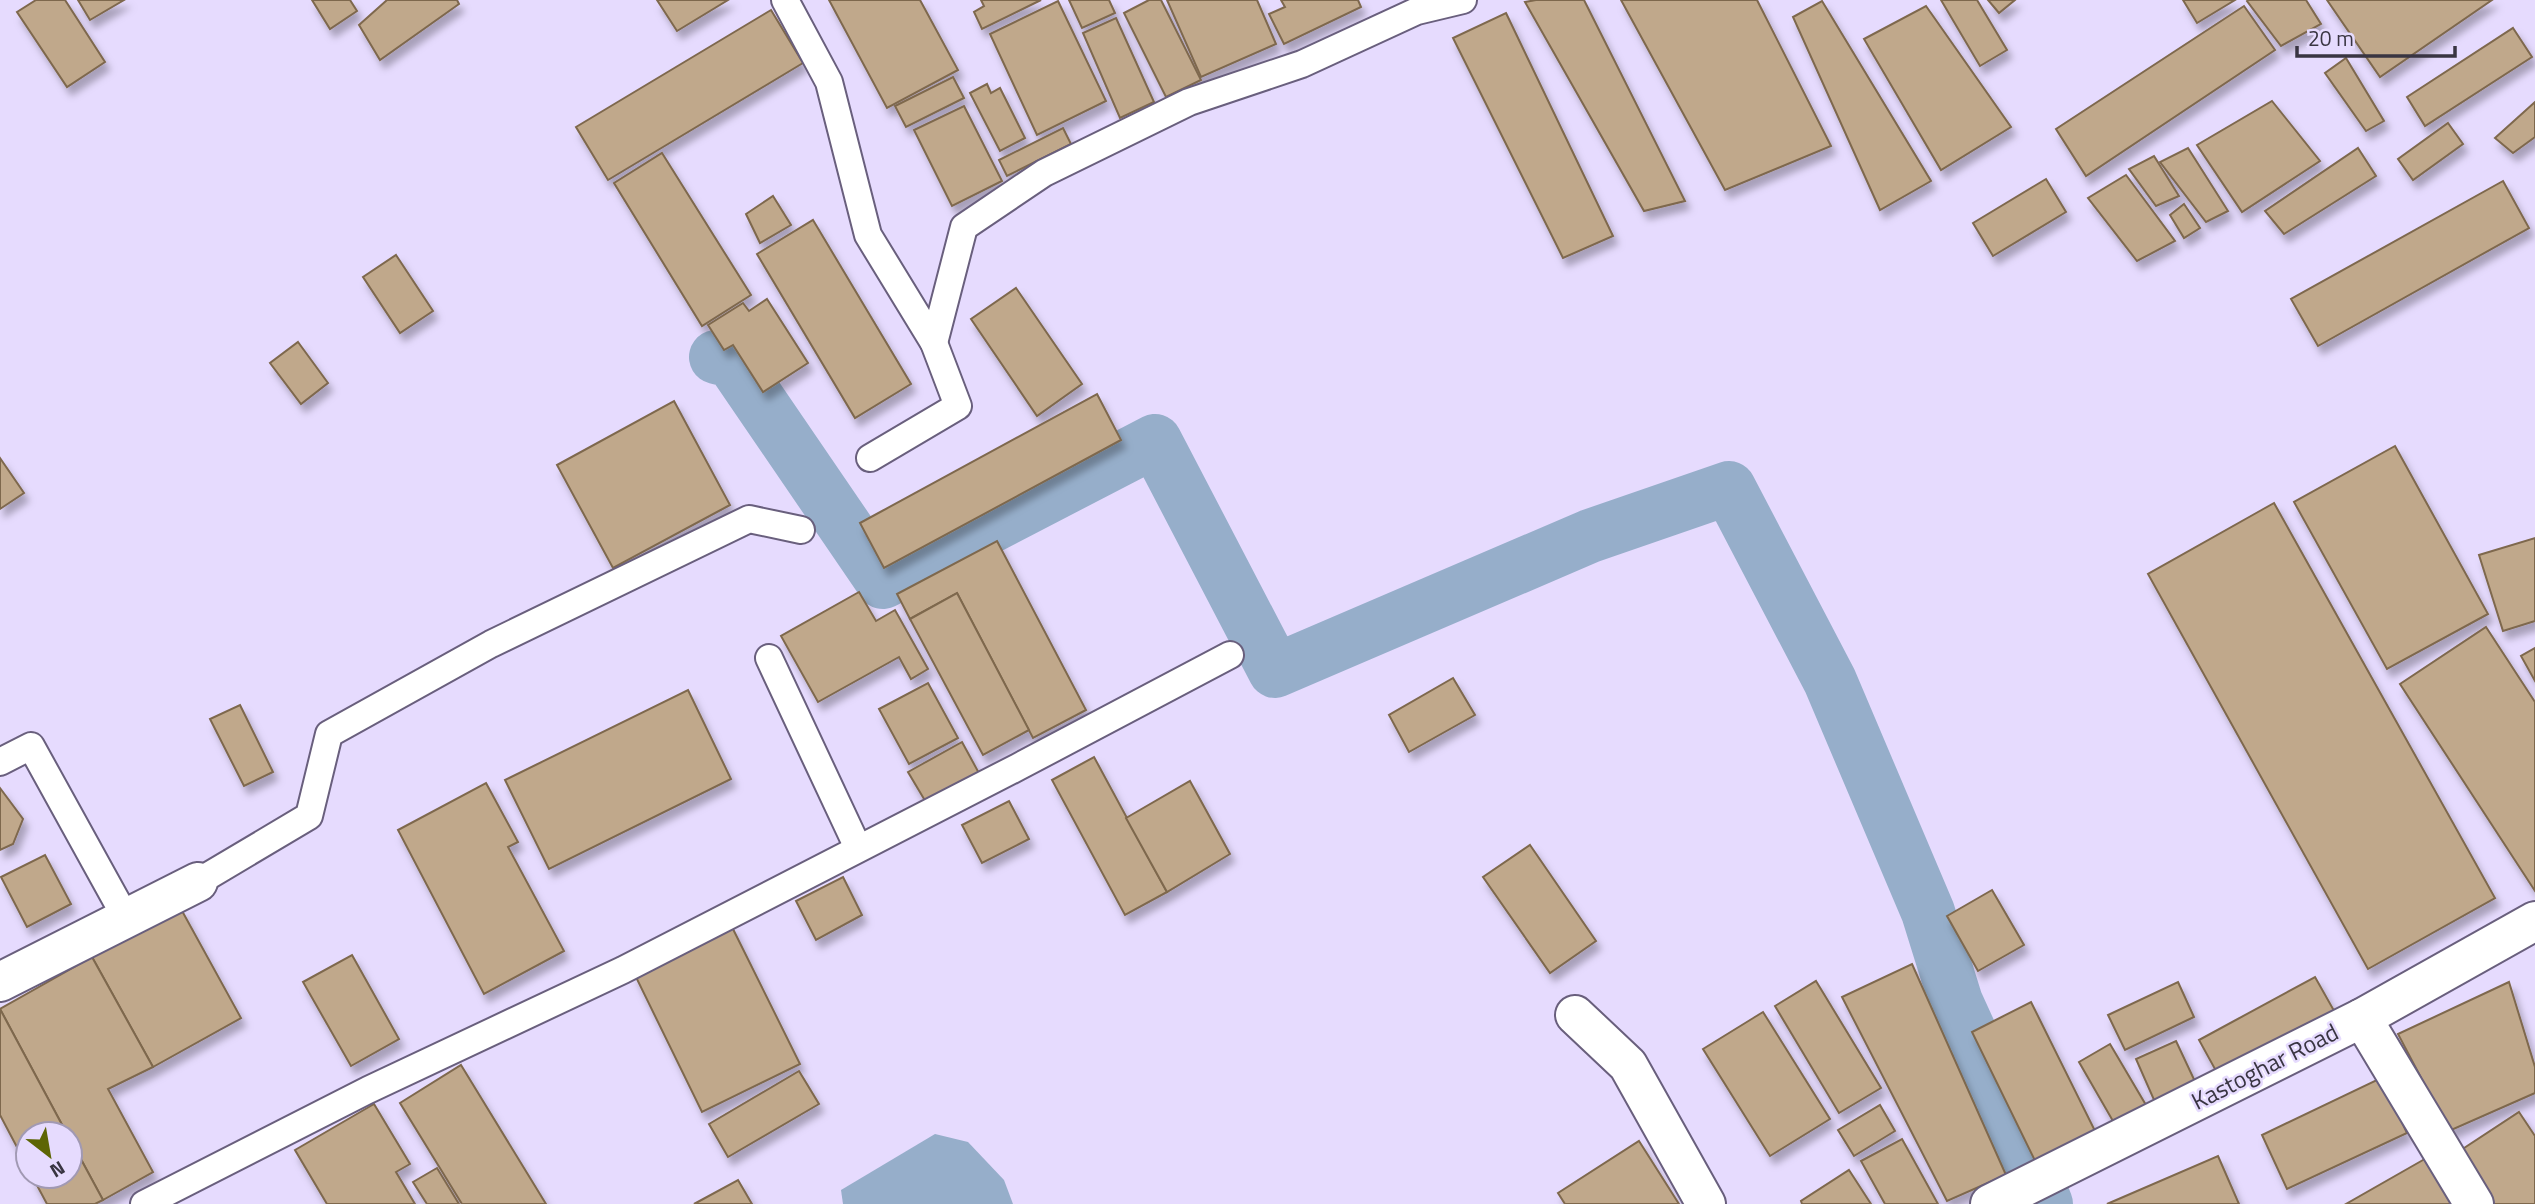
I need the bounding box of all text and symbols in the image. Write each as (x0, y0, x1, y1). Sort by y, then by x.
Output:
scale bar (2297, 14, 2454, 58)
text: 20 m (2308, 22, 2354, 54)
street label: Kastoghar Road (2185, 1014, 2344, 1119)
north arrow (14, 1120, 84, 1190)
text: N (45, 1154, 71, 1186)

